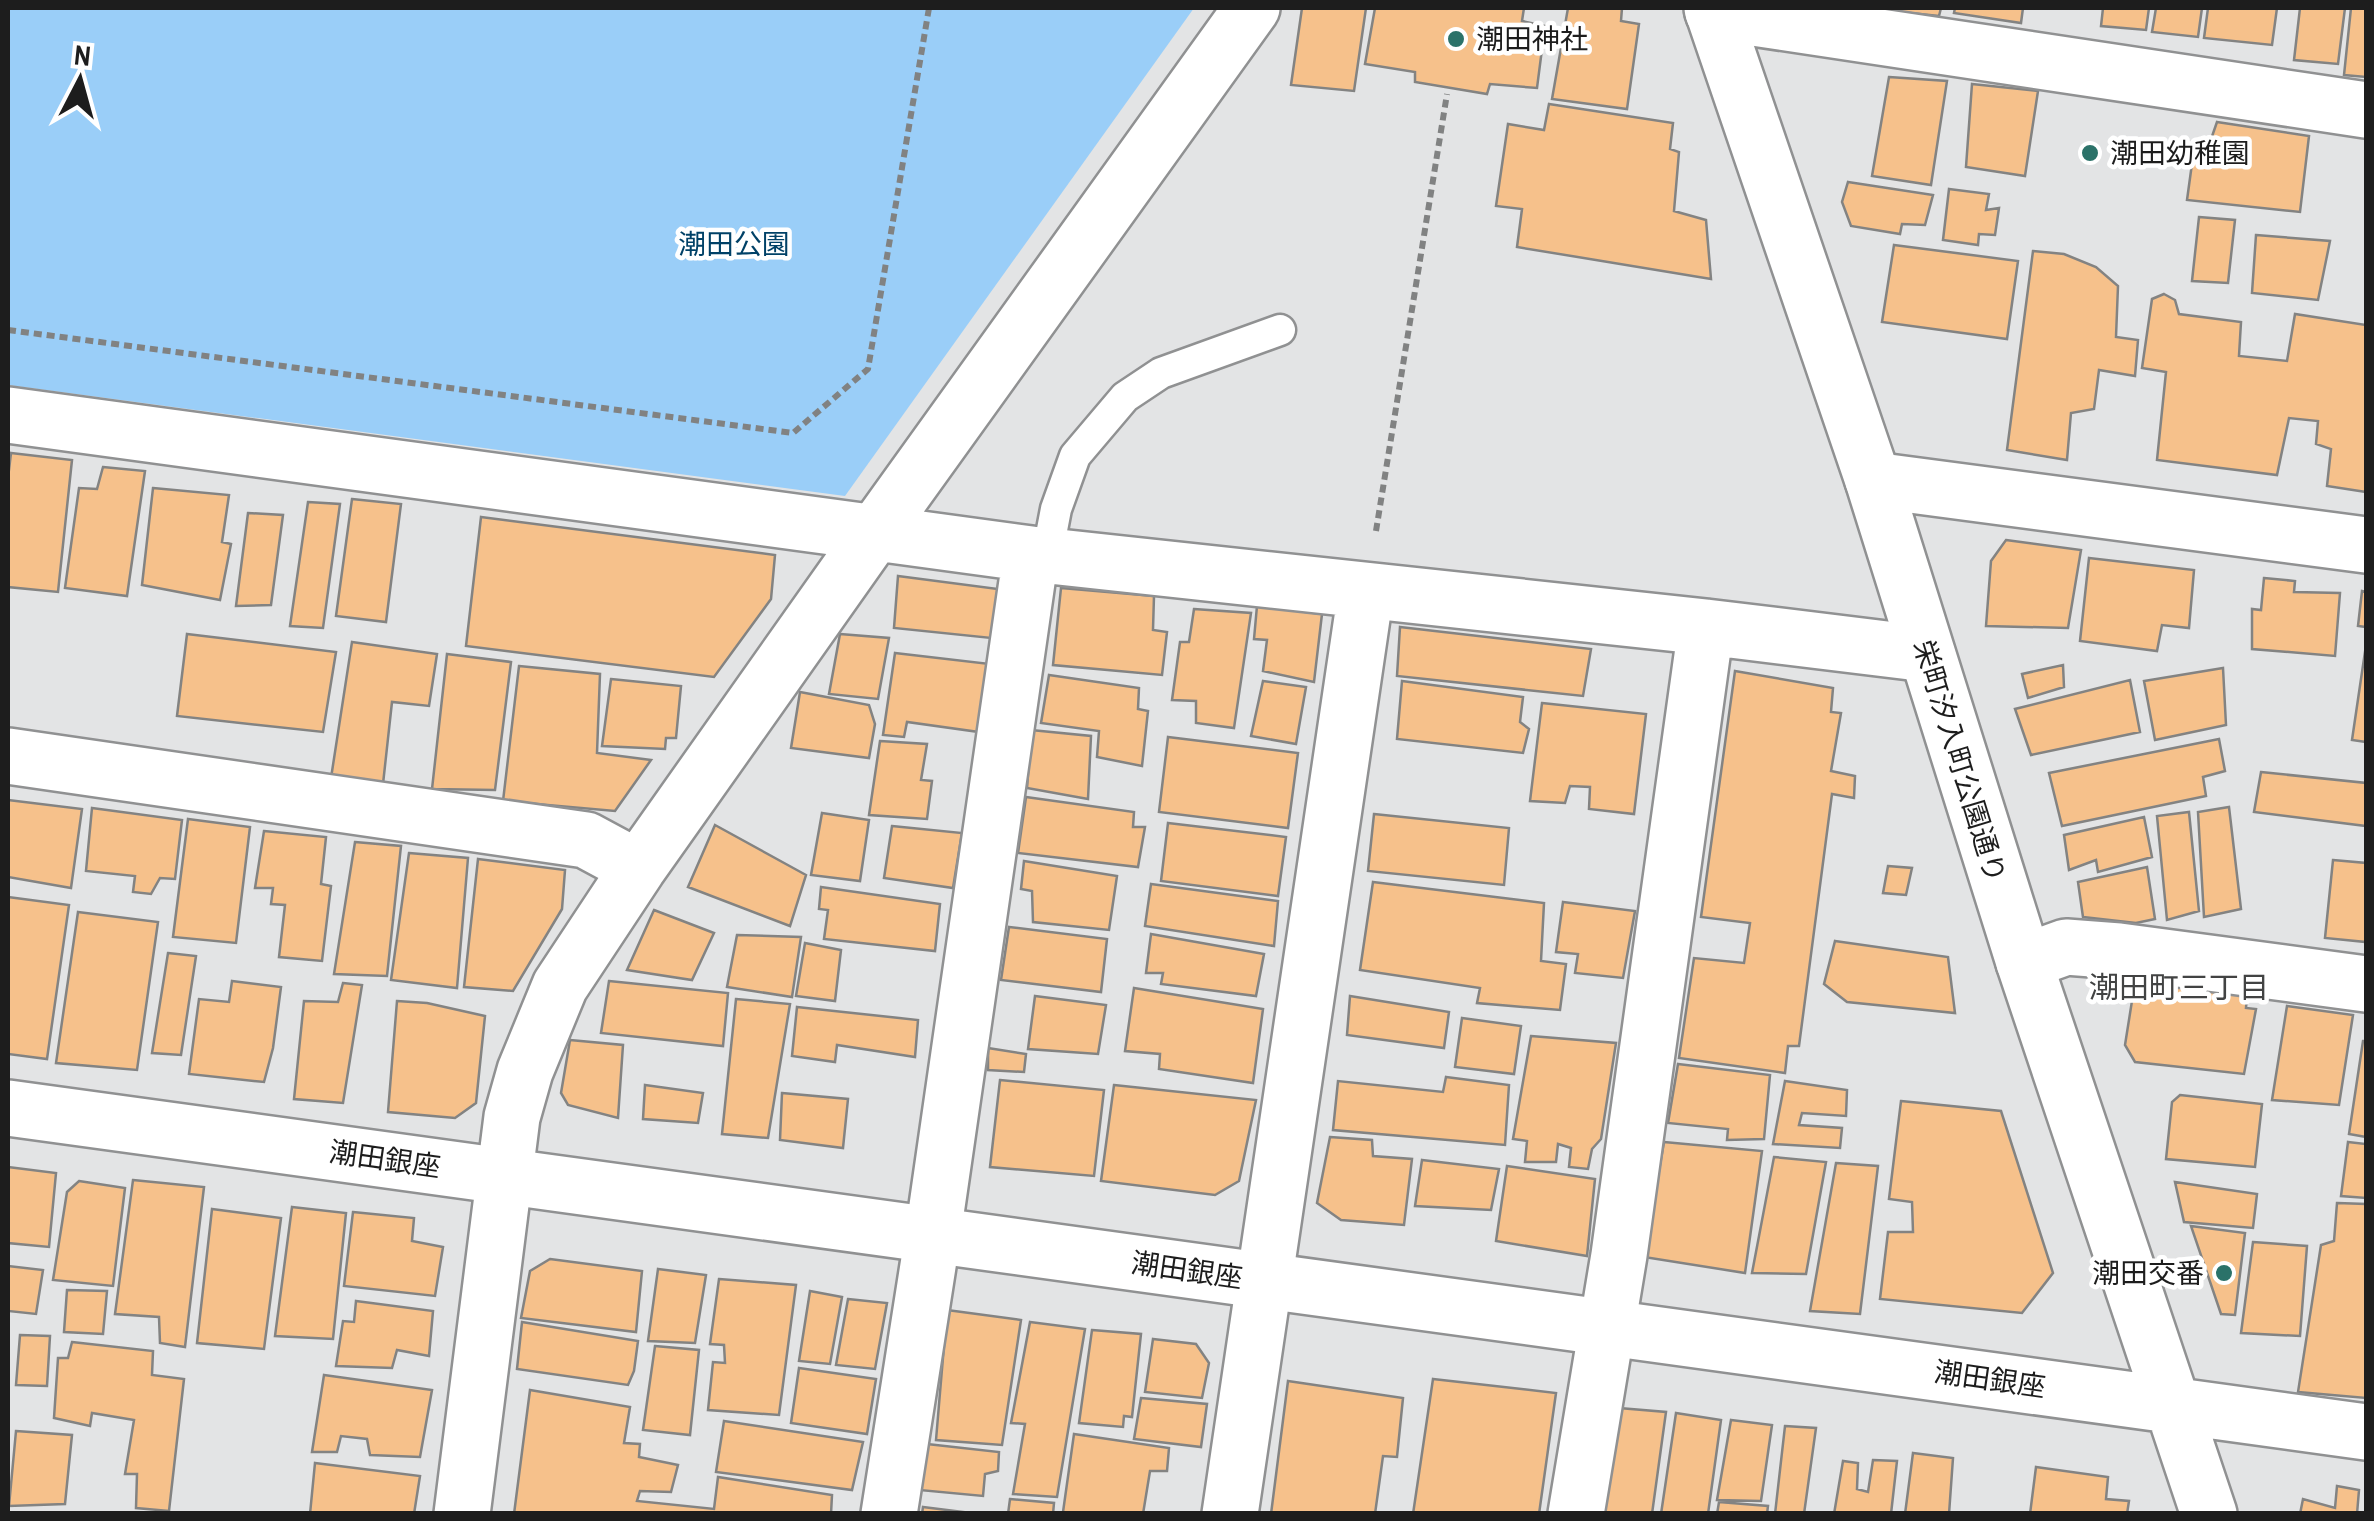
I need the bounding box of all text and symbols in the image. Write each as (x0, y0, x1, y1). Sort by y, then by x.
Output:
place label: 潮田神社 (1476, 20, 1588, 58)
marker: 潮田神社 (1445, 28, 1467, 50)
north arrow (30, 30, 130, 130)
text: N (72, 35, 93, 75)
place label: 潮田幼稚園 (2110, 134, 2250, 172)
marker: 潮田幼稚園 (2079, 142, 2101, 164)
park label: 潮田公園 (678, 225, 790, 263)
street label: 栄町汐入町公園通り (1905, 635, 2015, 887)
district label: 潮田町三丁目 (2089, 967, 2269, 1007)
street label: 潮田銀座 (327, 1132, 443, 1186)
street label: 潮田銀座 (1129, 1243, 1245, 1297)
place label: 潮田交番 (2092, 1254, 2204, 1292)
marker: 潮田交番 (2213, 1262, 2235, 1284)
street label: 潮田銀座 (1932, 1352, 2048, 1406)

